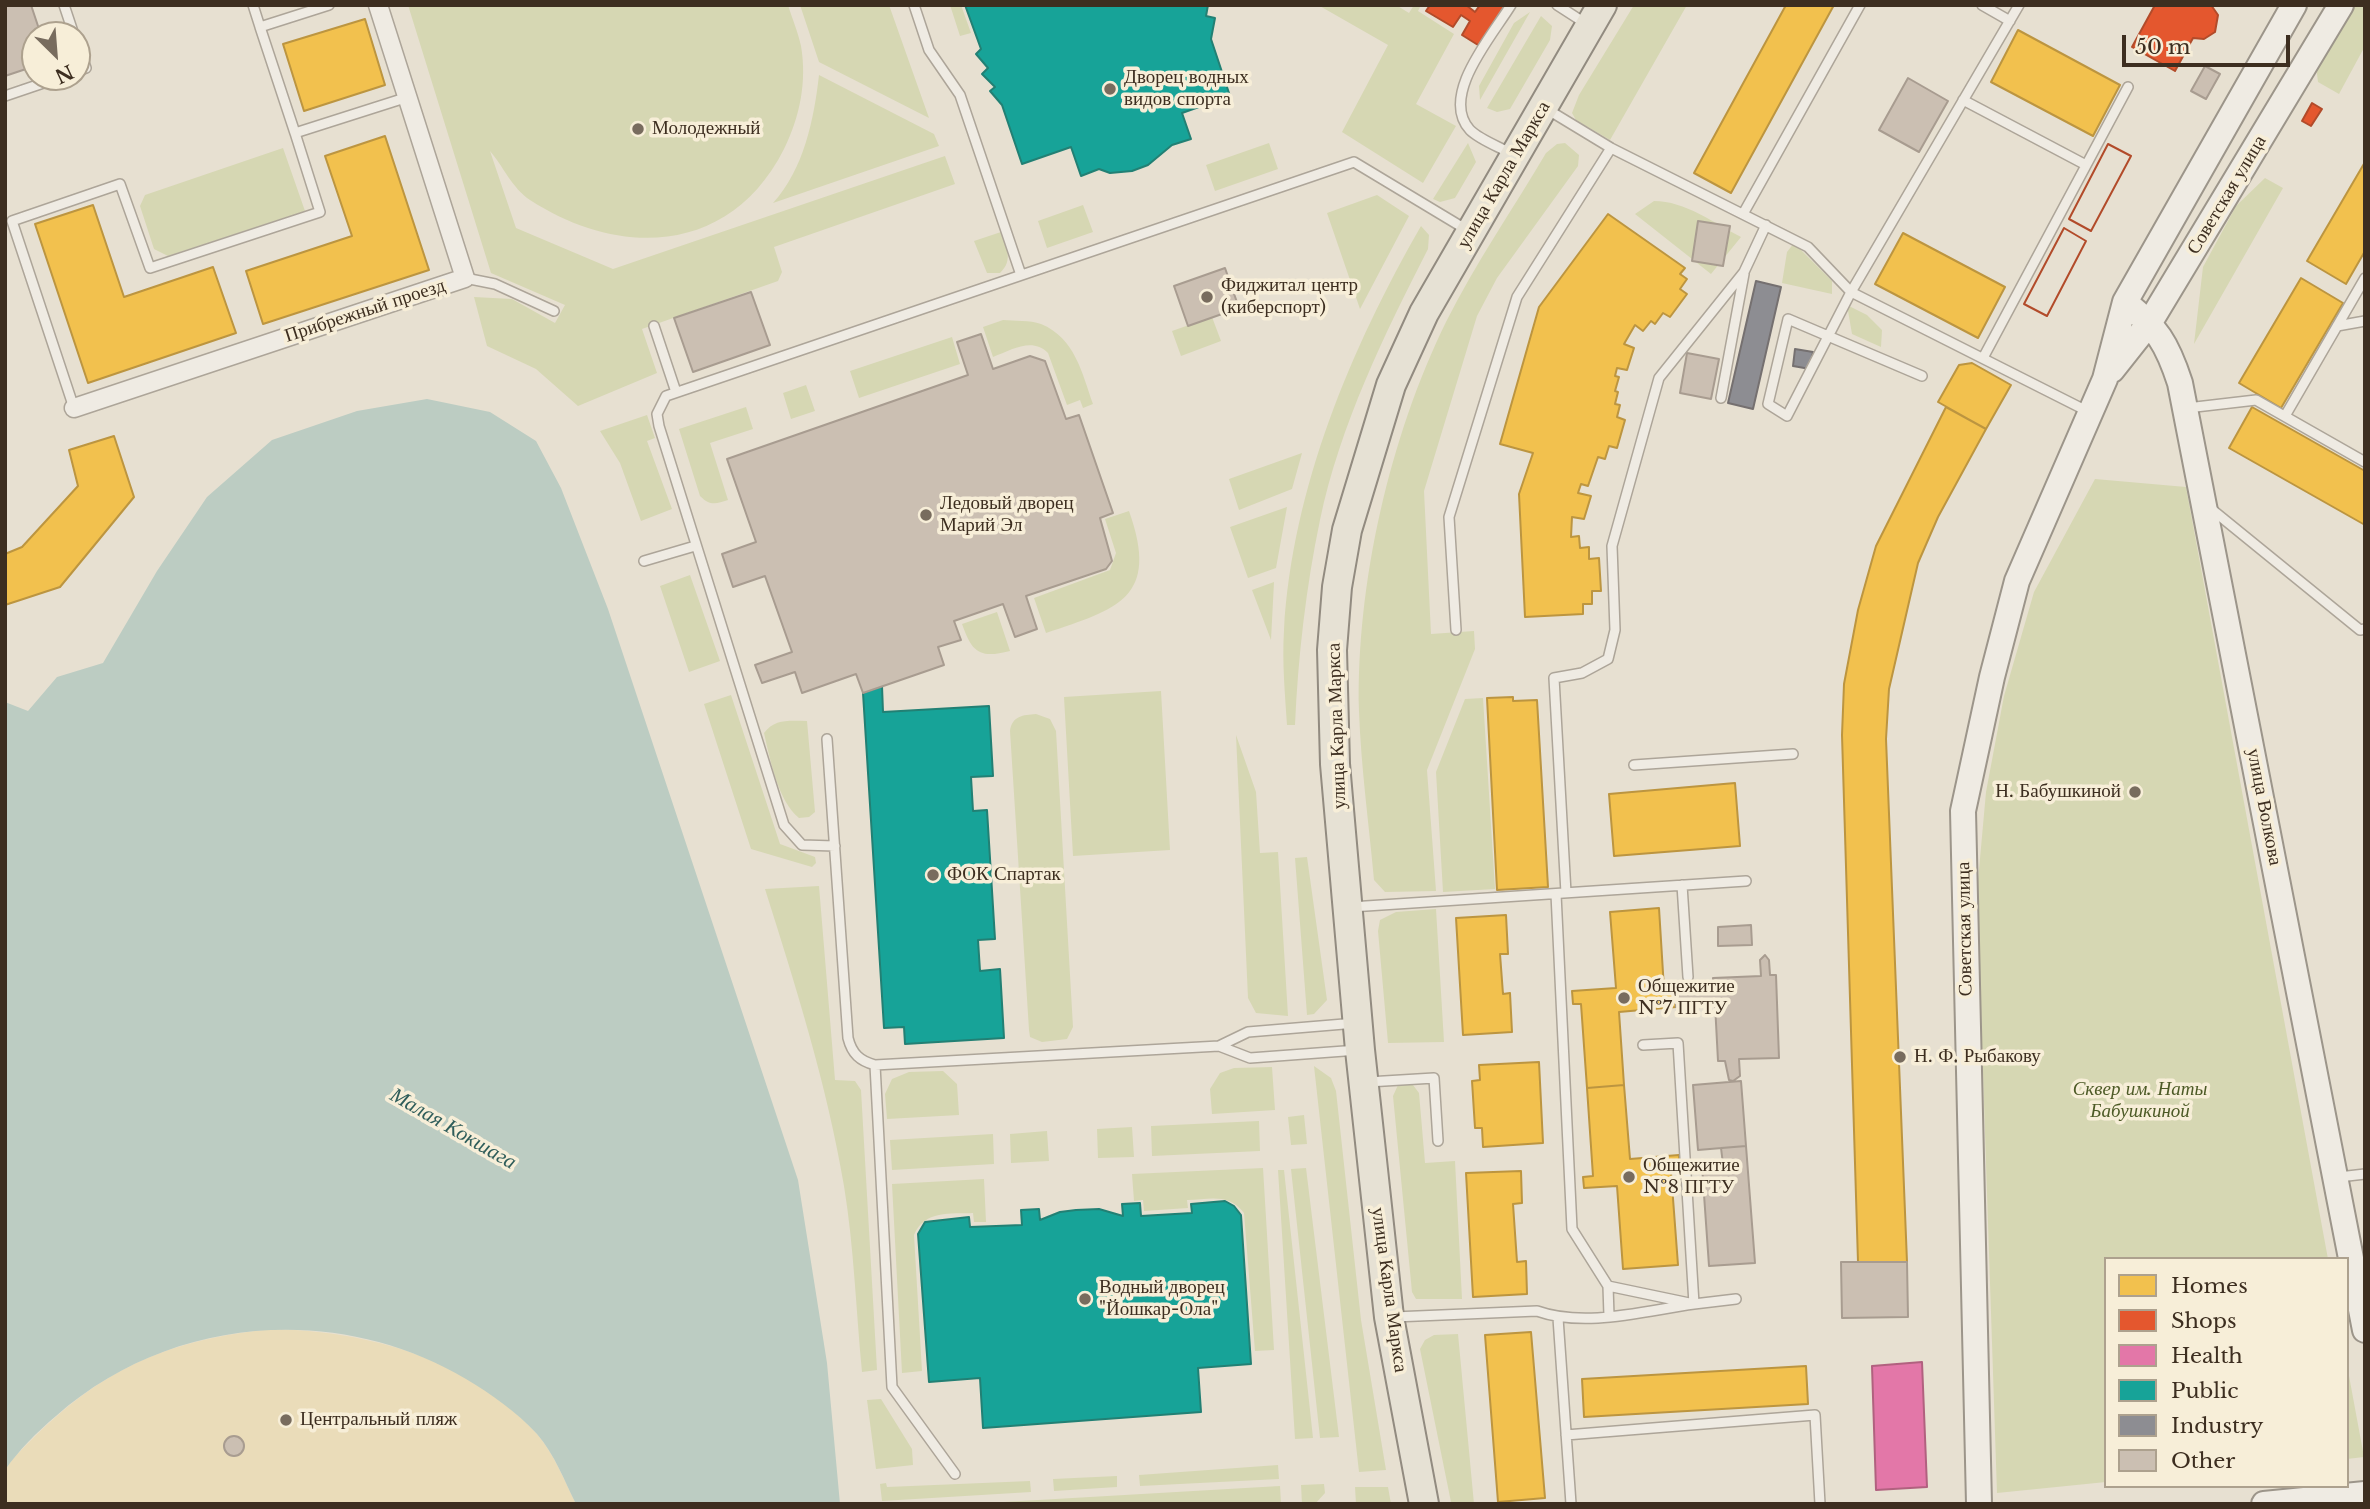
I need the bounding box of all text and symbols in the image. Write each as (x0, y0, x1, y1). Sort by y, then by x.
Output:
north arrow (21, 21, 91, 91)
scale bar (2125, 21, 2293, 65)
text: 50 m (2135, 34, 2190, 60)
text: N (51, 59, 77, 88)
place label: Дворец водных видов спорта (1124, 67, 1249, 111)
marker: Дворец водных видов спорта (1102, 81, 1118, 97)
street label: улица Карла Маркса (1452, 97, 1556, 253)
place label: Молодежный (652, 118, 760, 140)
marker: Молодежный (630, 121, 646, 137)
street label: Советская улица (2182, 131, 2272, 259)
street label: Прибрежный проезд (282, 274, 448, 348)
place label: Фиджитал центр (киберспорт) (1221, 275, 1358, 319)
marker: Фиджитал центр (киберспорт) (1199, 289, 1215, 305)
place label: Ледовый дворец Марий Эл (940, 493, 1074, 537)
marker: Ледовый дворец Марий Эл (918, 507, 934, 523)
street label: улица Карла Маркса (1323, 642, 1351, 810)
street label: улица Волкова (2241, 747, 2287, 867)
place label: Н. Бабушкиной (1995, 781, 2121, 803)
marker: Н. Бабушкиной (2127, 784, 2143, 800)
street label: Советская улица (1952, 861, 1978, 997)
place label: ФОК Спартак (947, 864, 1061, 886)
marker: ФОК Спартак (925, 867, 941, 883)
place label: Общежитие №7 ПГТУ (1638, 976, 1735, 1020)
marker: Общежитие №7 ПГТУ (1616, 990, 1632, 1006)
place label: Н. Ф. Рыбакову (1914, 1046, 2041, 1068)
marker: Н. Ф. Рыбакову (1892, 1049, 1908, 1065)
park label: Сквер им. Наты Бабушкиной (2073, 1079, 2207, 1123)
water label: Малая Кокшага (385, 1083, 521, 1175)
place label: Общежитие №8 ПГТУ (1643, 1155, 1740, 1199)
marker: Общежитие №8 ПГТУ (1621, 1169, 1637, 1185)
street label: улица Карла Маркса (1366, 1206, 1412, 1374)
legend (2104, 1257, 2349, 1488)
text: Homes (2171, 1273, 2248, 1299)
place label: Водный дворец "Йошкар-Ола" (1099, 1277, 1225, 1321)
marker: Водный дворец "Йошкар-Ола" (1077, 1291, 1093, 1307)
text: Shops (2171, 1308, 2237, 1334)
text: Health (2171, 1343, 2243, 1369)
text: Public (2171, 1378, 2238, 1404)
place label: Центральный пляж (300, 1409, 457, 1431)
marker: Центральный пляж (278, 1412, 294, 1428)
text: Industry (2171, 1413, 2263, 1439)
text: Other (2171, 1448, 2235, 1474)

